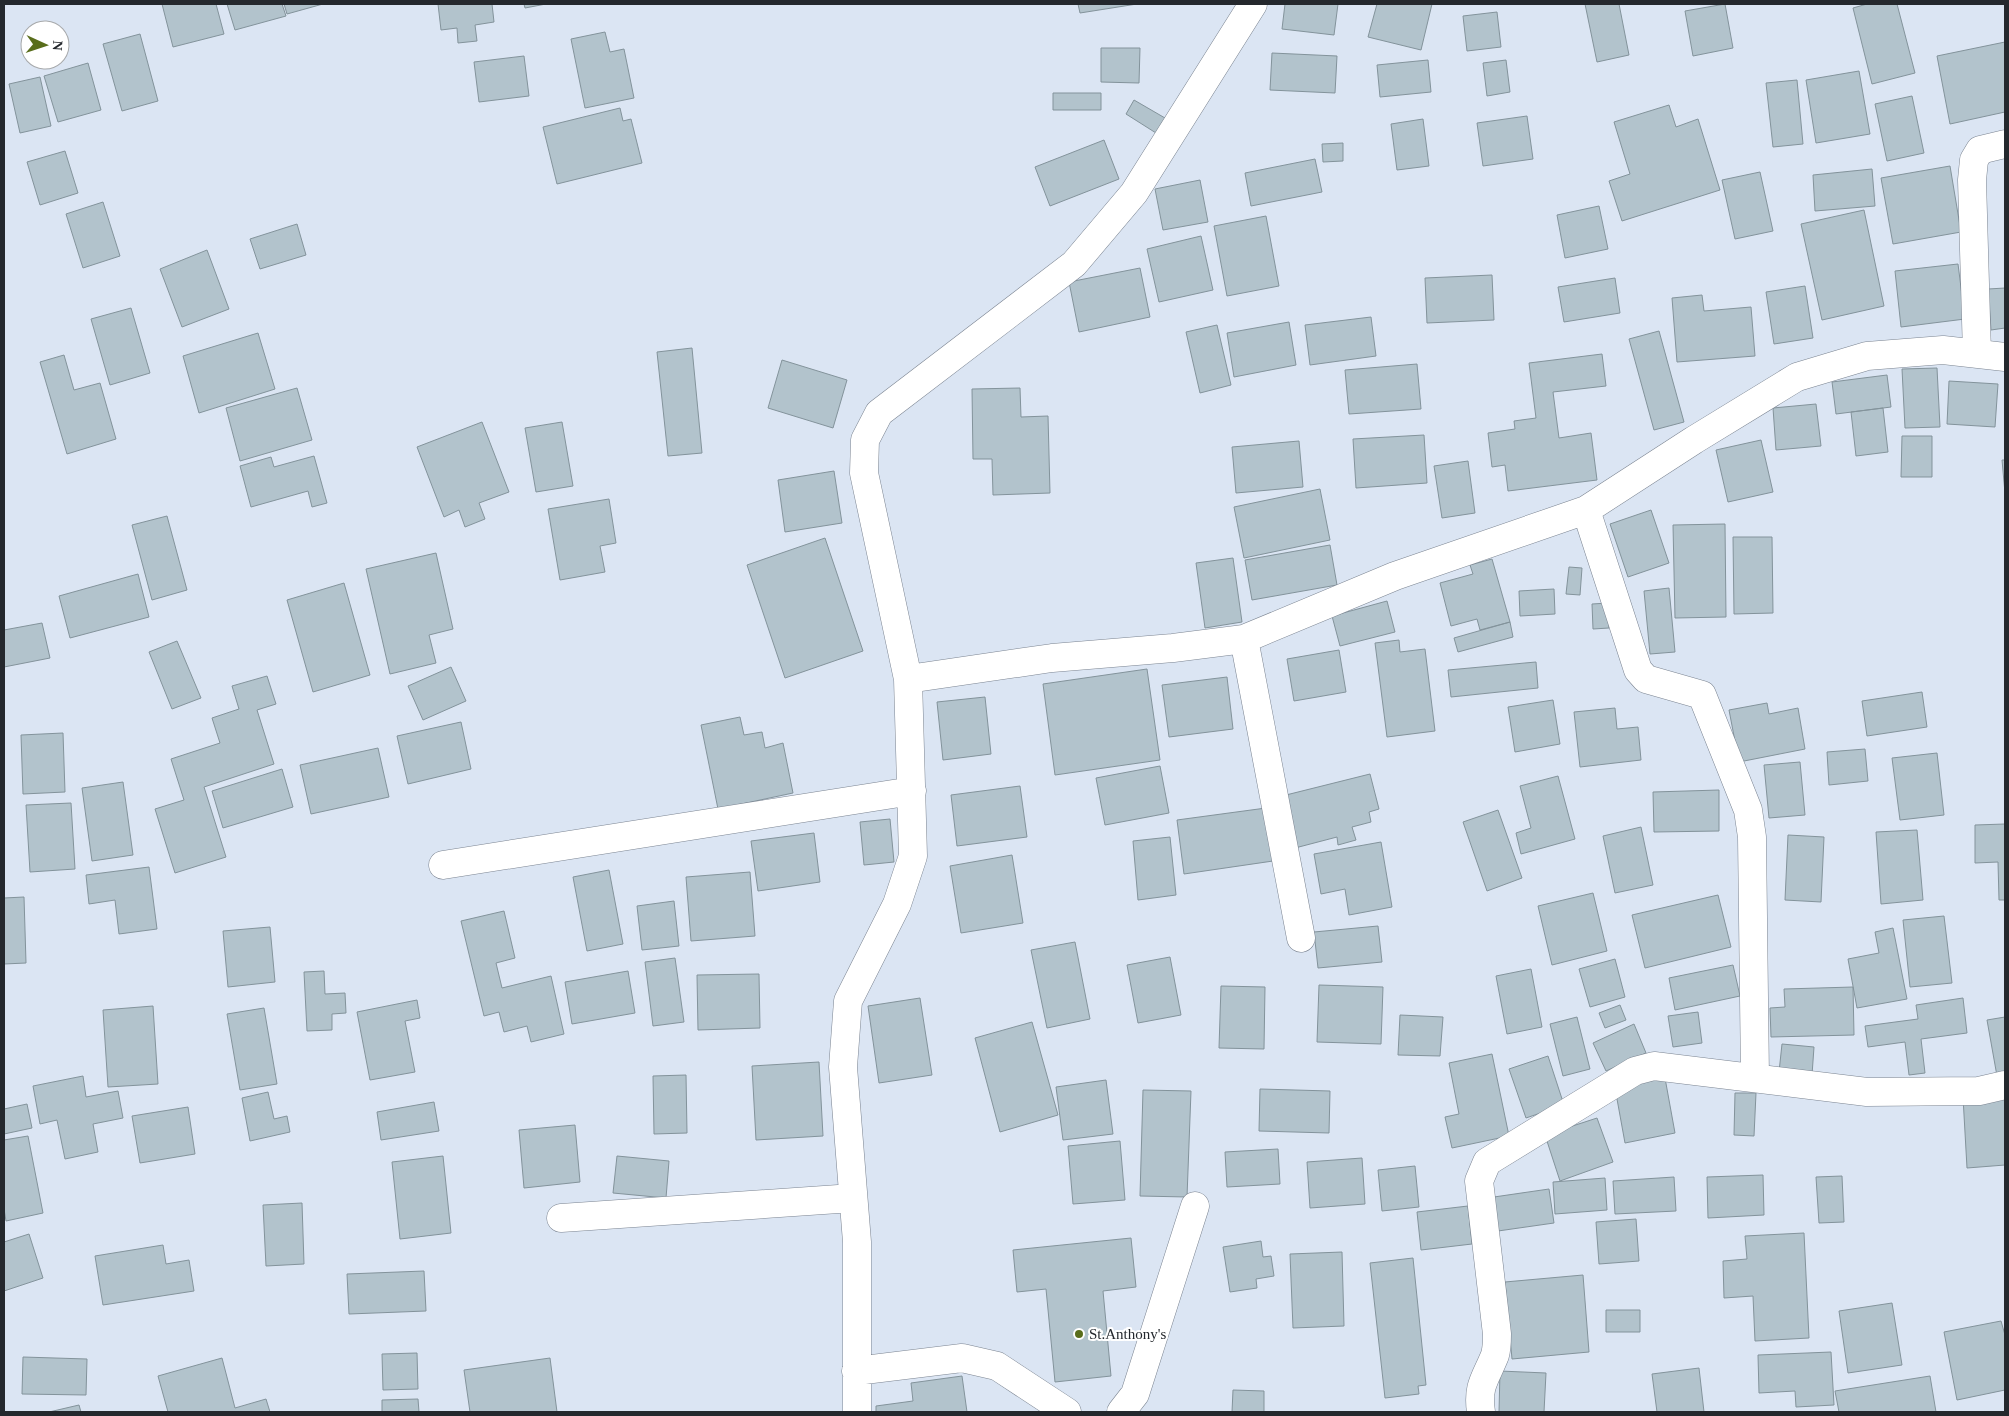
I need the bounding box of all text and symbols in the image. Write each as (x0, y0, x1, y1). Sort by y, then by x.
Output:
north arrow (20, 20, 70, 70)
text: N (50, 40, 65, 51)
place label: St.Anthony's (1089, 1326, 1166, 1342)
marker: St.Anthony's (1073, 1328, 1085, 1340)

